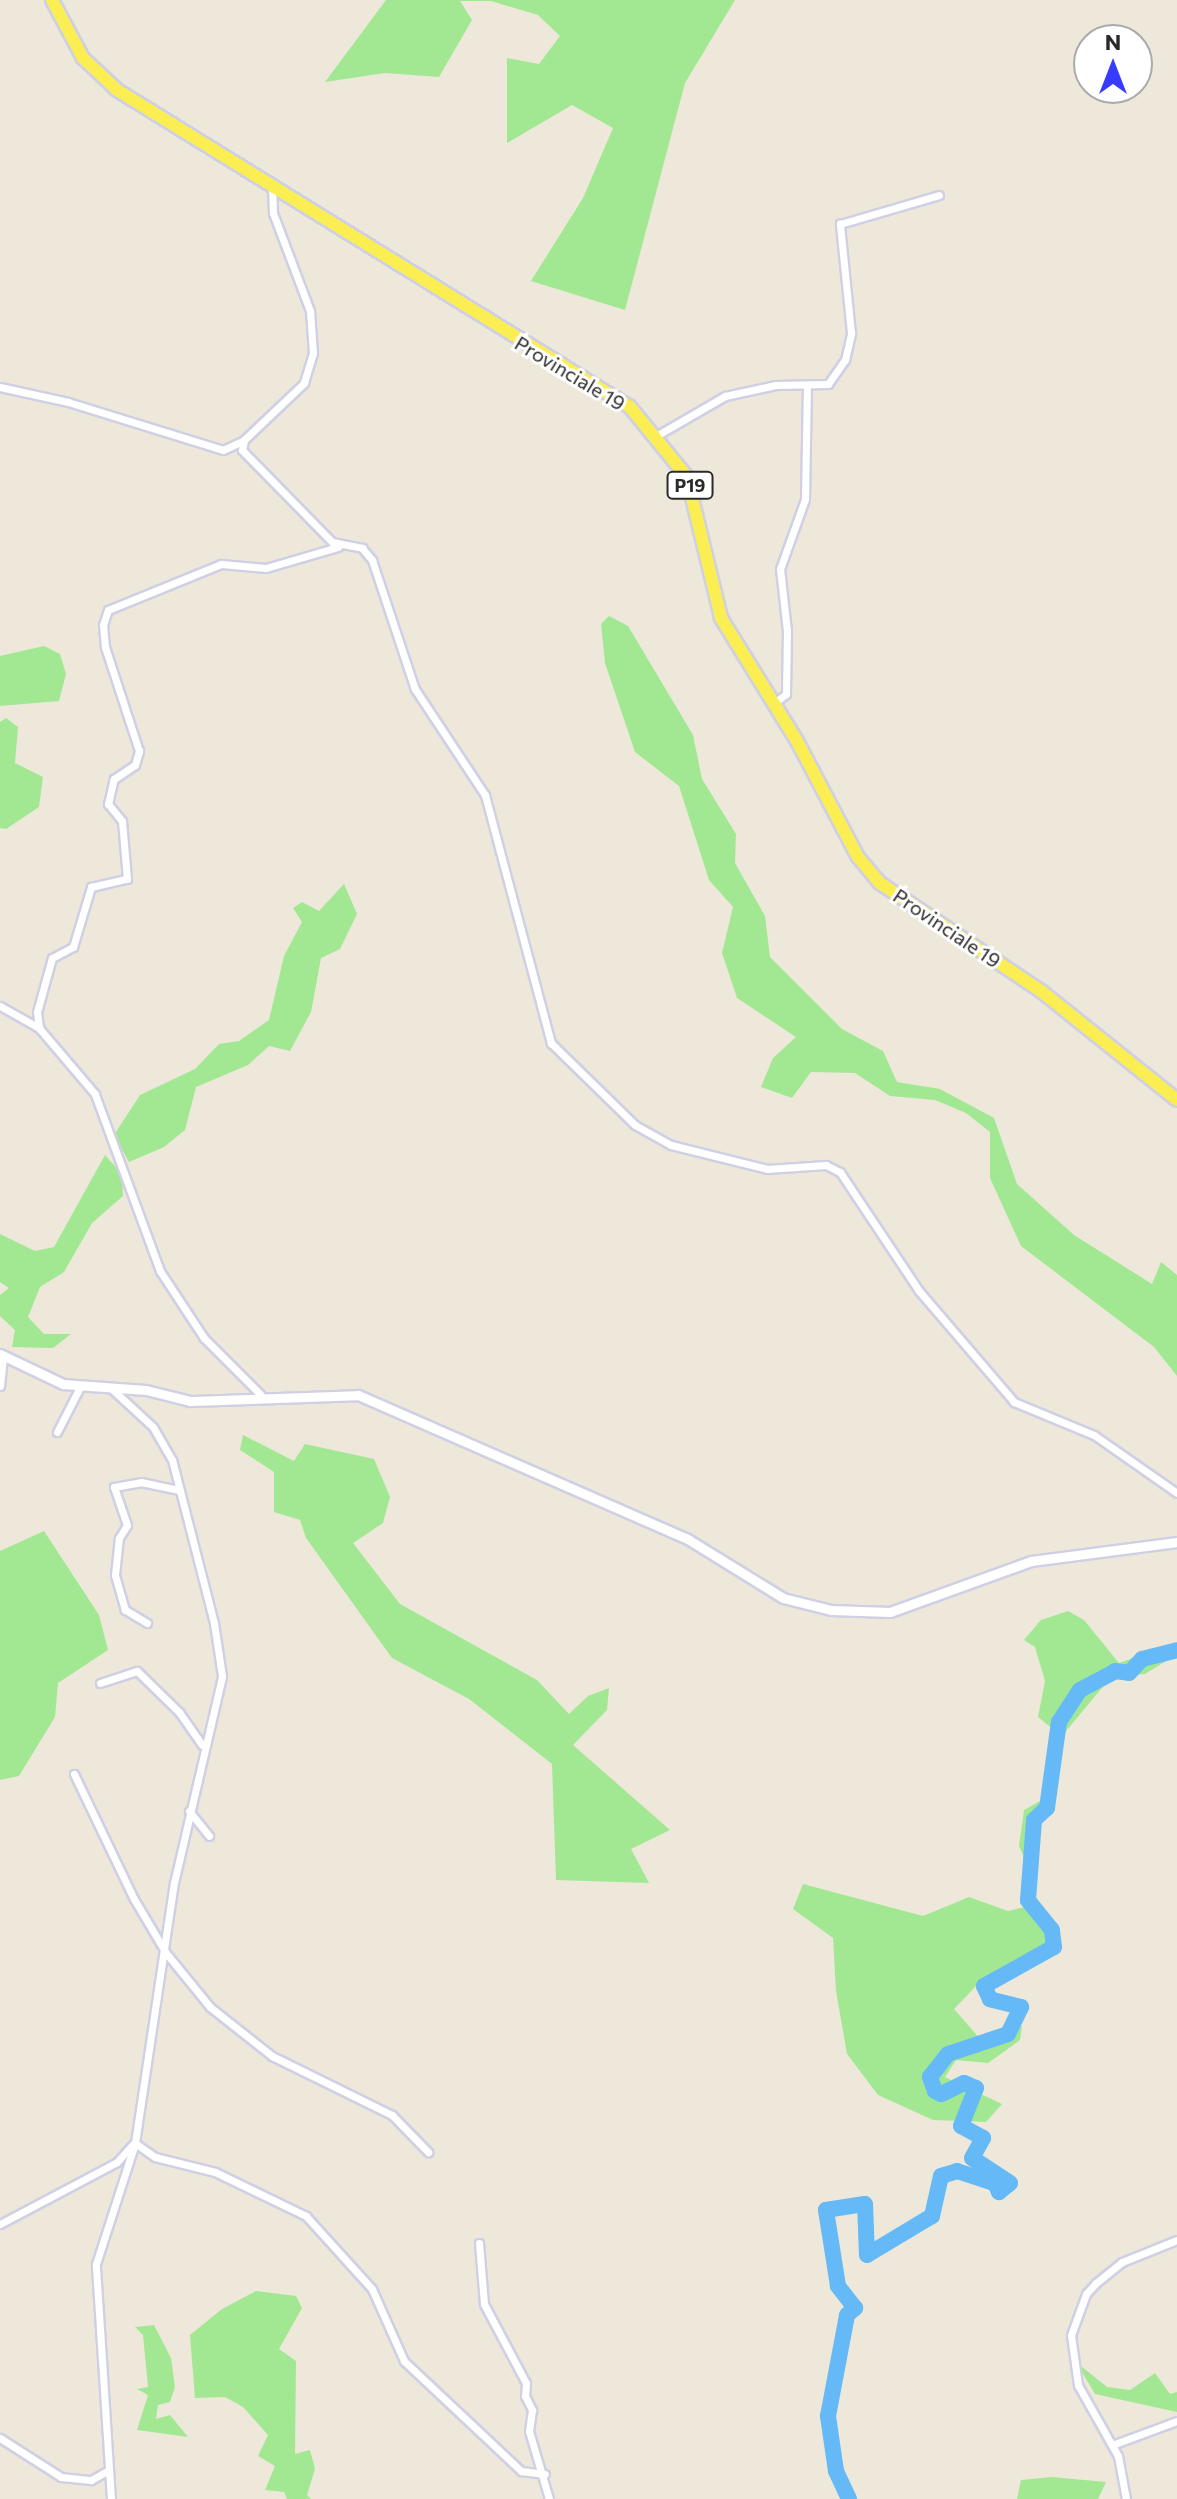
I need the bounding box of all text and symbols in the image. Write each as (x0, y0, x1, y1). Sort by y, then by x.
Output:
north arrow (1073, 24, 1153, 104)
text: N (1105, 28, 1121, 55)
street label: Provinciale 19 (511, 331, 629, 415)
road number: P19 (666, 471, 714, 499)
street label: Provinciale 19 (889, 883, 1005, 973)

